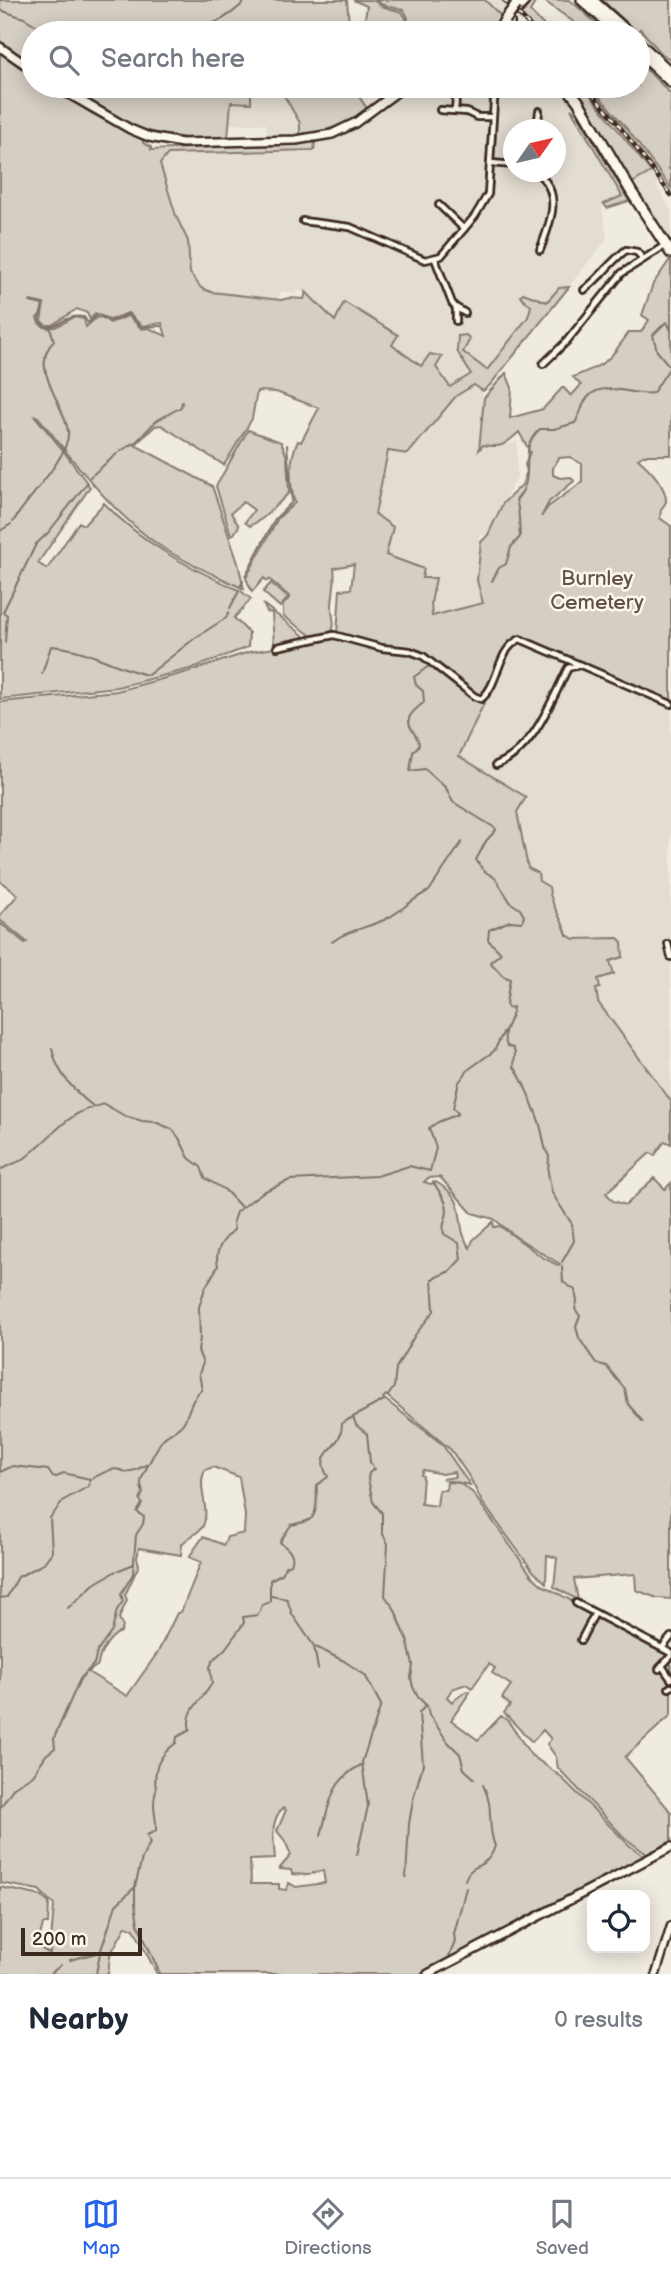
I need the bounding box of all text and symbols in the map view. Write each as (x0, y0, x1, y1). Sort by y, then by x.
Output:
search box (21, 21, 650, 98)
icon: search (45, 41, 83, 79)
text: Search here (101, 44, 245, 75)
north arrow (503, 119, 566, 182)
park label: Burnley Cemetery (550, 566, 644, 615)
map controls (587, 1890, 650, 1953)
button: locate (587, 1890, 650, 1953)
scale bar (21, 1925, 142, 1957)
text: 200 m (32, 1928, 86, 1951)
text: Nearby (28, 2002, 128, 2038)
text: 0 results (554, 2006, 643, 2034)
tab: Map (82, 2195, 120, 2260)
tab: Directions (284, 2195, 372, 2260)
tab: Saved (536, 2195, 589, 2260)

